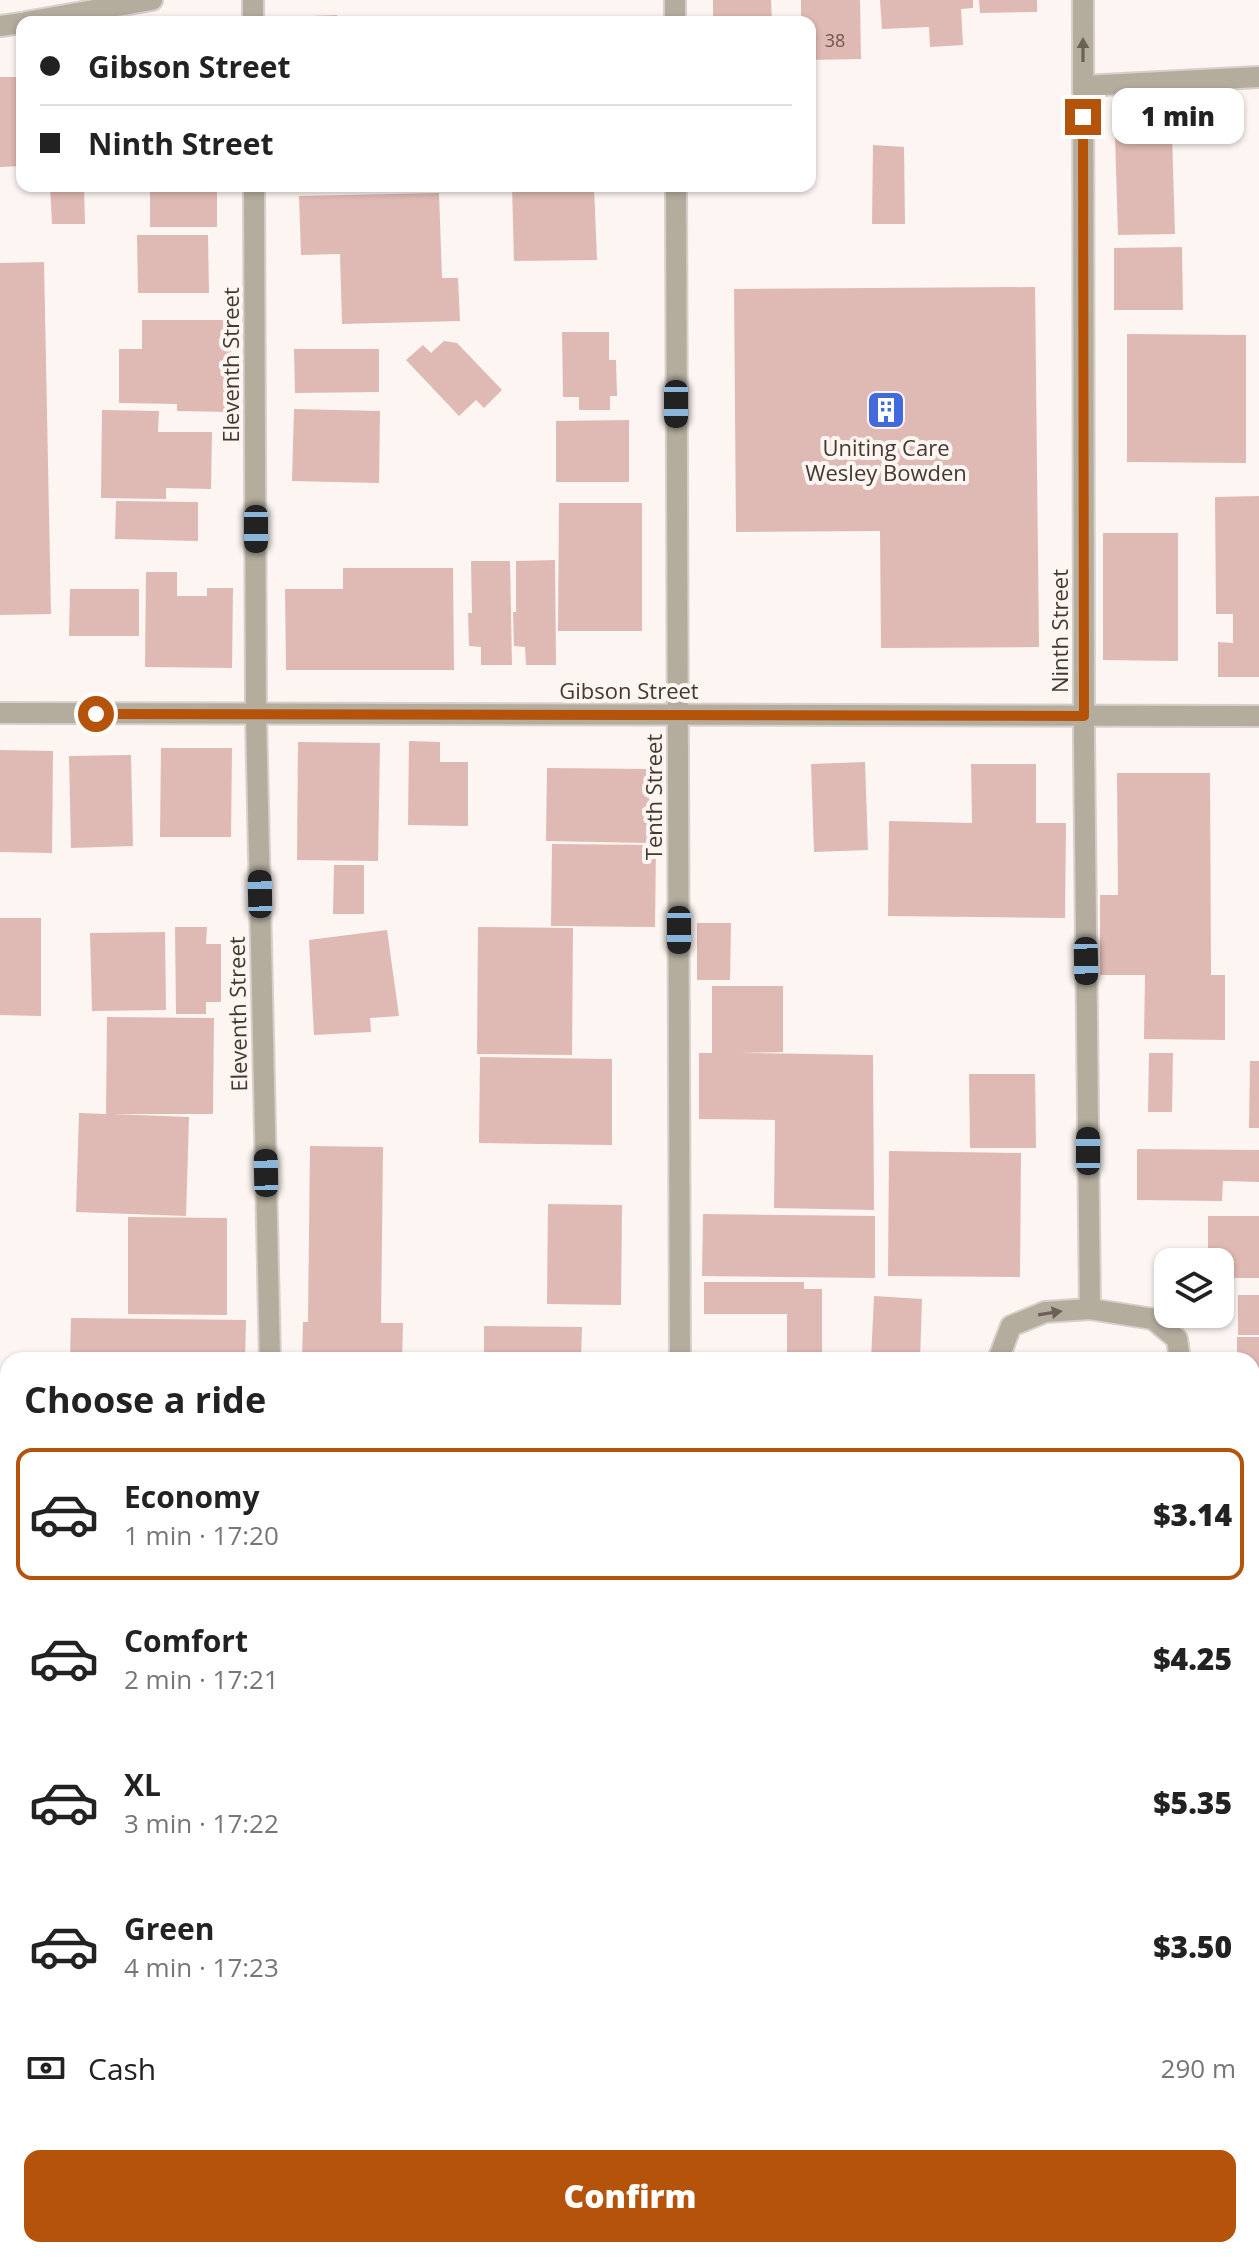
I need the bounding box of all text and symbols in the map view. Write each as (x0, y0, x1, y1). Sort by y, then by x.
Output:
house number: 38 (825, 28, 845, 52)
one-way arrow (1077, 37, 1089, 62)
text: Gibson Street (88, 46, 291, 87)
callout: 1 min (1111, 89, 1243, 145)
text: 1 min (1141, 98, 1215, 134)
route end (1065, 99, 1101, 135)
text: Ninth Street (88, 123, 273, 164)
street label: Eleventh Street (215, 287, 245, 443)
car (664, 380, 688, 428)
building icon: Uniting Care Wesley Bowden (865, 389, 907, 431)
place label: Uniting Care Wesley Bowden (805, 432, 967, 487)
car (244, 505, 268, 553)
street label: Ninth Street (1044, 569, 1074, 693)
street label: Gibson Street (559, 675, 699, 705)
route start (78, 696, 114, 732)
street label: Tenth Street (638, 734, 668, 860)
car (248, 870, 272, 918)
car (667, 906, 691, 954)
street label: Eleventh Street (221, 936, 253, 1092)
car (1074, 937, 1098, 985)
car (1076, 1127, 1100, 1175)
car (254, 1149, 278, 1197)
map controls (1154, 1248, 1234, 1328)
button: layers (1154, 1248, 1234, 1328)
one-way arrow (1038, 1306, 1063, 1319)
text: Choose a ride (24, 1375, 266, 1424)
text: Economy (124, 1476, 260, 1517)
icon: car (28, 1478, 100, 1550)
text: $3.14 (1153, 1494, 1232, 1535)
text: 1 min · 17:20 (124, 1517, 279, 1553)
text: Comfort (124, 1620, 248, 1661)
icon: car (28, 1622, 100, 1694)
text: $4.25 (1153, 1638, 1232, 1679)
text: 2 min · 17:21 (124, 1661, 279, 1697)
text: XL (124, 1764, 161, 1805)
icon: car (28, 1766, 100, 1838)
text: $5.35 (1153, 1782, 1232, 1823)
text: 3 min · 17:22 (124, 1805, 279, 1841)
text: Green (124, 1908, 215, 1949)
icon: car (28, 1910, 100, 1982)
text: $3.50 (1153, 1926, 1232, 1967)
text: 4 min · 17:23 (124, 1949, 279, 1985)
icon: cash (24, 2046, 68, 2090)
text: Cash (88, 2048, 156, 2089)
text: 290 m (1161, 2050, 1236, 2086)
button: Confirm (24, 2150, 1236, 2242)

